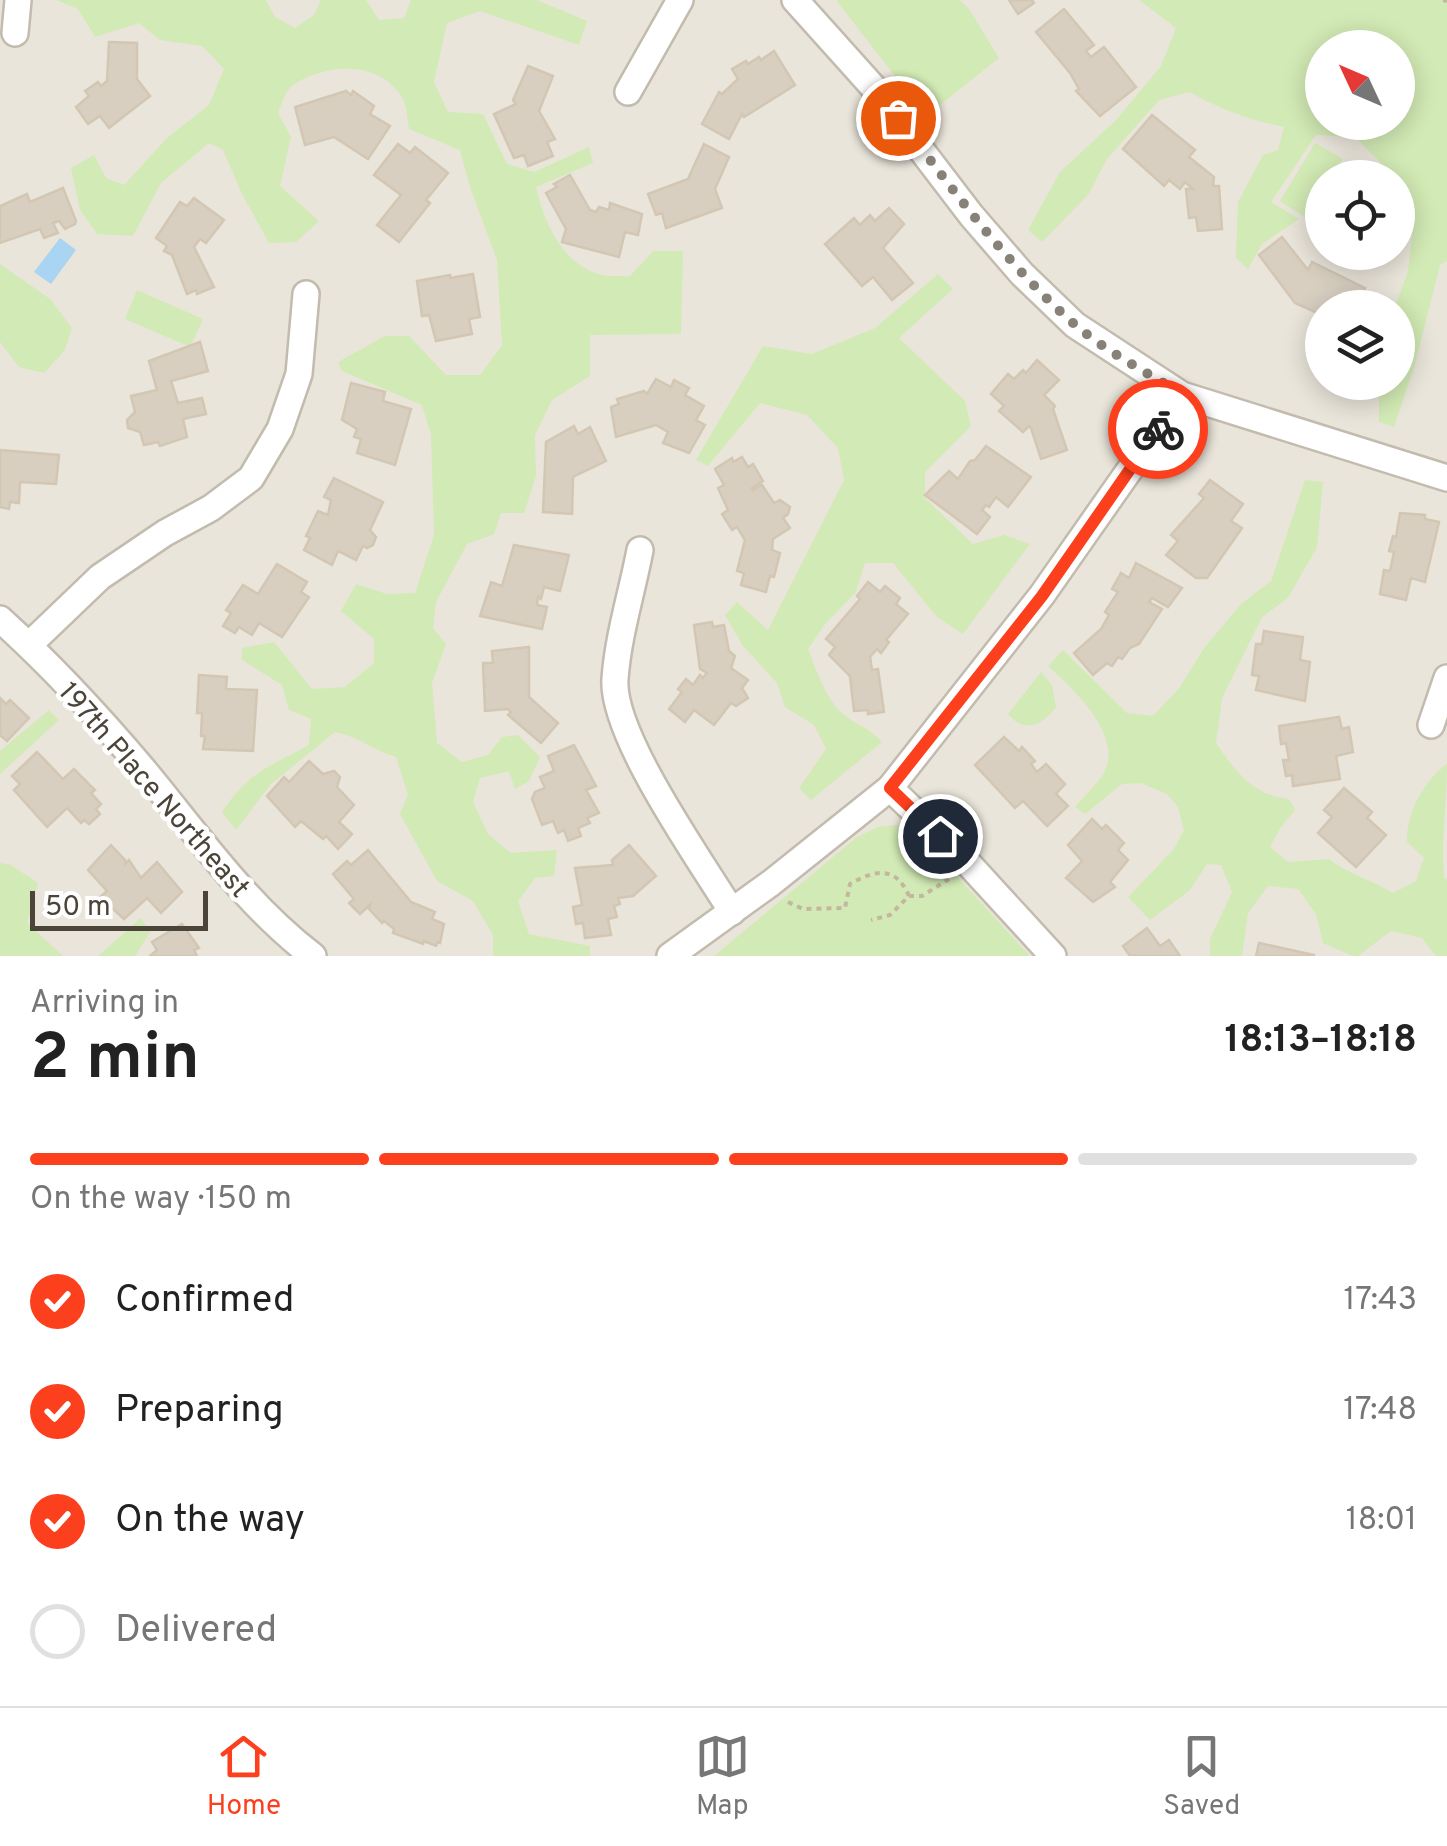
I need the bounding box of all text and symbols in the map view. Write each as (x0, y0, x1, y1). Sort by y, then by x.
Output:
north arrow (1305, 30, 1415, 140)
map controls (1305, 30, 1415, 400)
pin (856, 76, 941, 161)
icon: bag (871, 91, 926, 146)
button: locate (1305, 160, 1415, 270)
button: layers (1305, 290, 1415, 400)
courier (1108, 379, 1208, 479)
icon: bike (1131, 402, 1186, 457)
street label: 197th Place Northeast (49, 676, 256, 906)
pin (898, 794, 983, 879)
icon: home (913, 809, 968, 864)
scale bar (30, 886, 208, 930)
text: 50 m (45, 890, 111, 926)
text: Arriving in (30, 984, 179, 1024)
text: 18:13–18:18 (1224, 1017, 1417, 1066)
text: 2 min (30, 1020, 200, 1102)
text: On the way · 150 m (30, 1180, 292, 1220)
icon: check (30, 1274, 85, 1329)
text: Confirmed (115, 1277, 294, 1326)
text: 17:43 (1343, 1281, 1417, 1321)
icon: check (30, 1384, 85, 1439)
text: Preparing (115, 1387, 284, 1436)
text: 17:48 (1343, 1391, 1417, 1431)
icon: check (30, 1494, 85, 1549)
text: On the way (115, 1497, 305, 1546)
text: 18:01 (1346, 1501, 1417, 1541)
text: Delivered (115, 1607, 277, 1656)
tab: Home (207, 1729, 281, 1825)
tab: Map (695, 1729, 750, 1825)
tab: Saved (1163, 1729, 1240, 1825)

